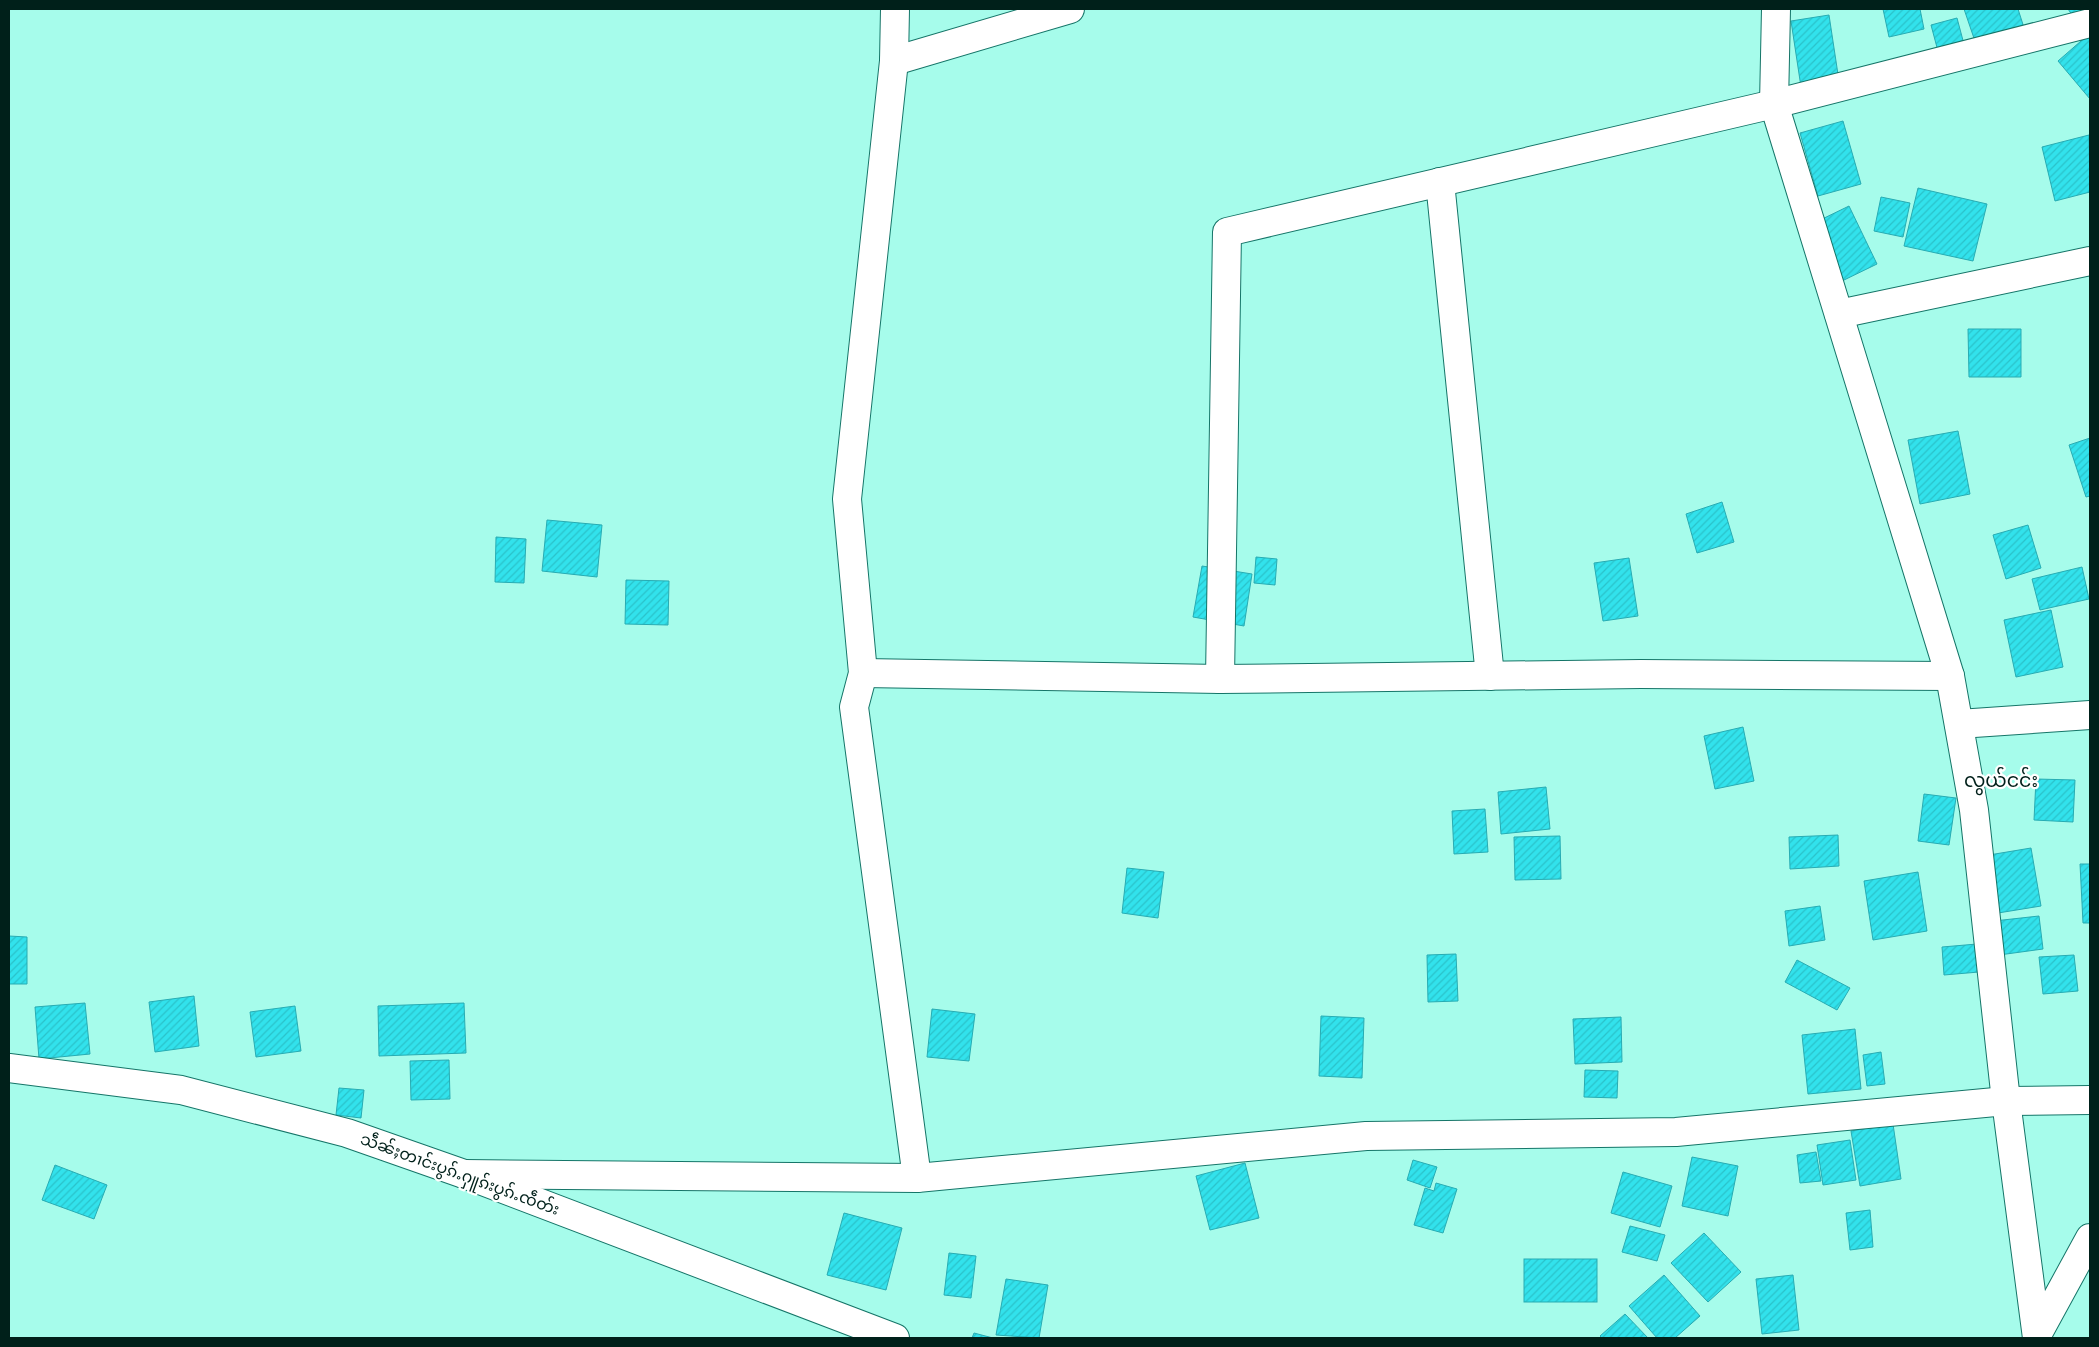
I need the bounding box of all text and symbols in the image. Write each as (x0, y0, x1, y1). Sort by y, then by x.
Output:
district label: လွယ်ငင်း (1964, 766, 2038, 796)
street label: သဵၼ်ႈတၢင်းပွၵ်ႉႁူၵ်းပွၵ်ႉၸဵတ်း (356, 1127, 563, 1223)

